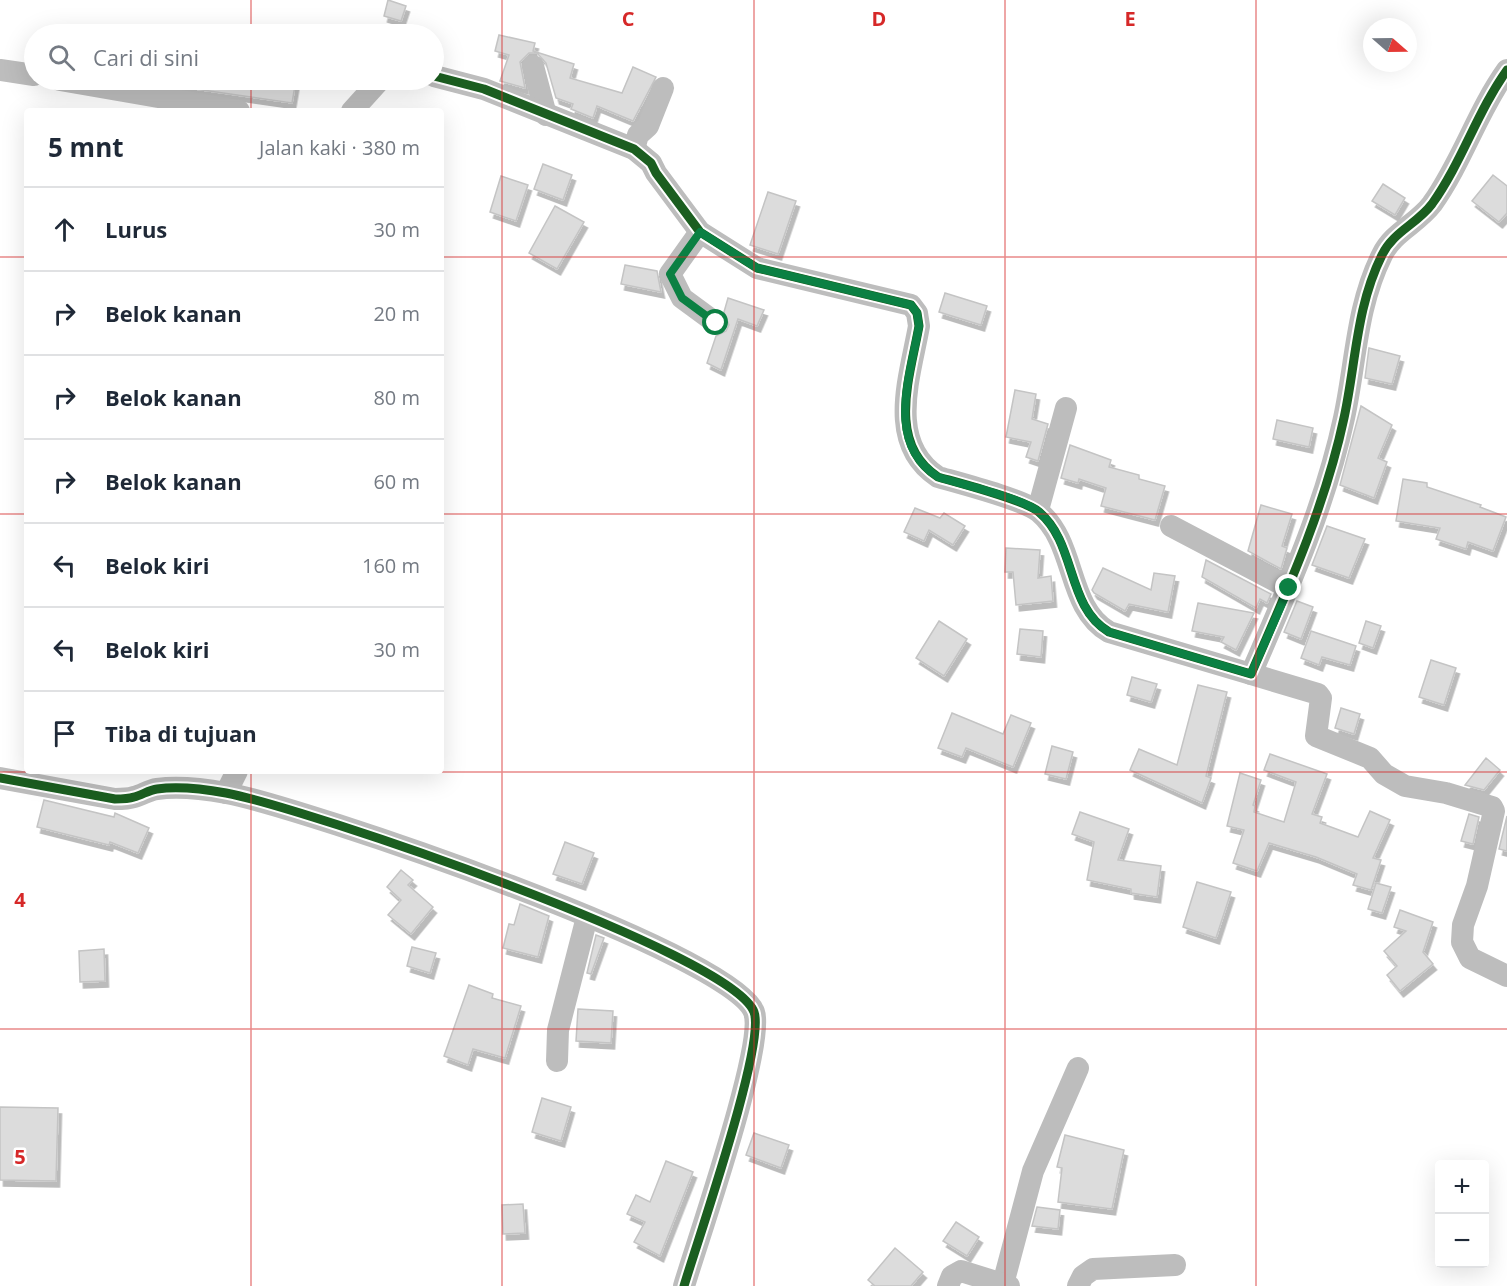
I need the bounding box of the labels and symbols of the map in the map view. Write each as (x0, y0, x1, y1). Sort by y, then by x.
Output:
text: C (622, 5, 635, 32)
text: D (872, 5, 886, 32)
text: E (1124, 5, 1136, 32)
north arrow (1363, 18, 1417, 72)
route start (702, 309, 728, 335)
route end (1275, 574, 1301, 600)
text: 4 (14, 886, 26, 913)
text: 5 (14, 1143, 26, 1170)

